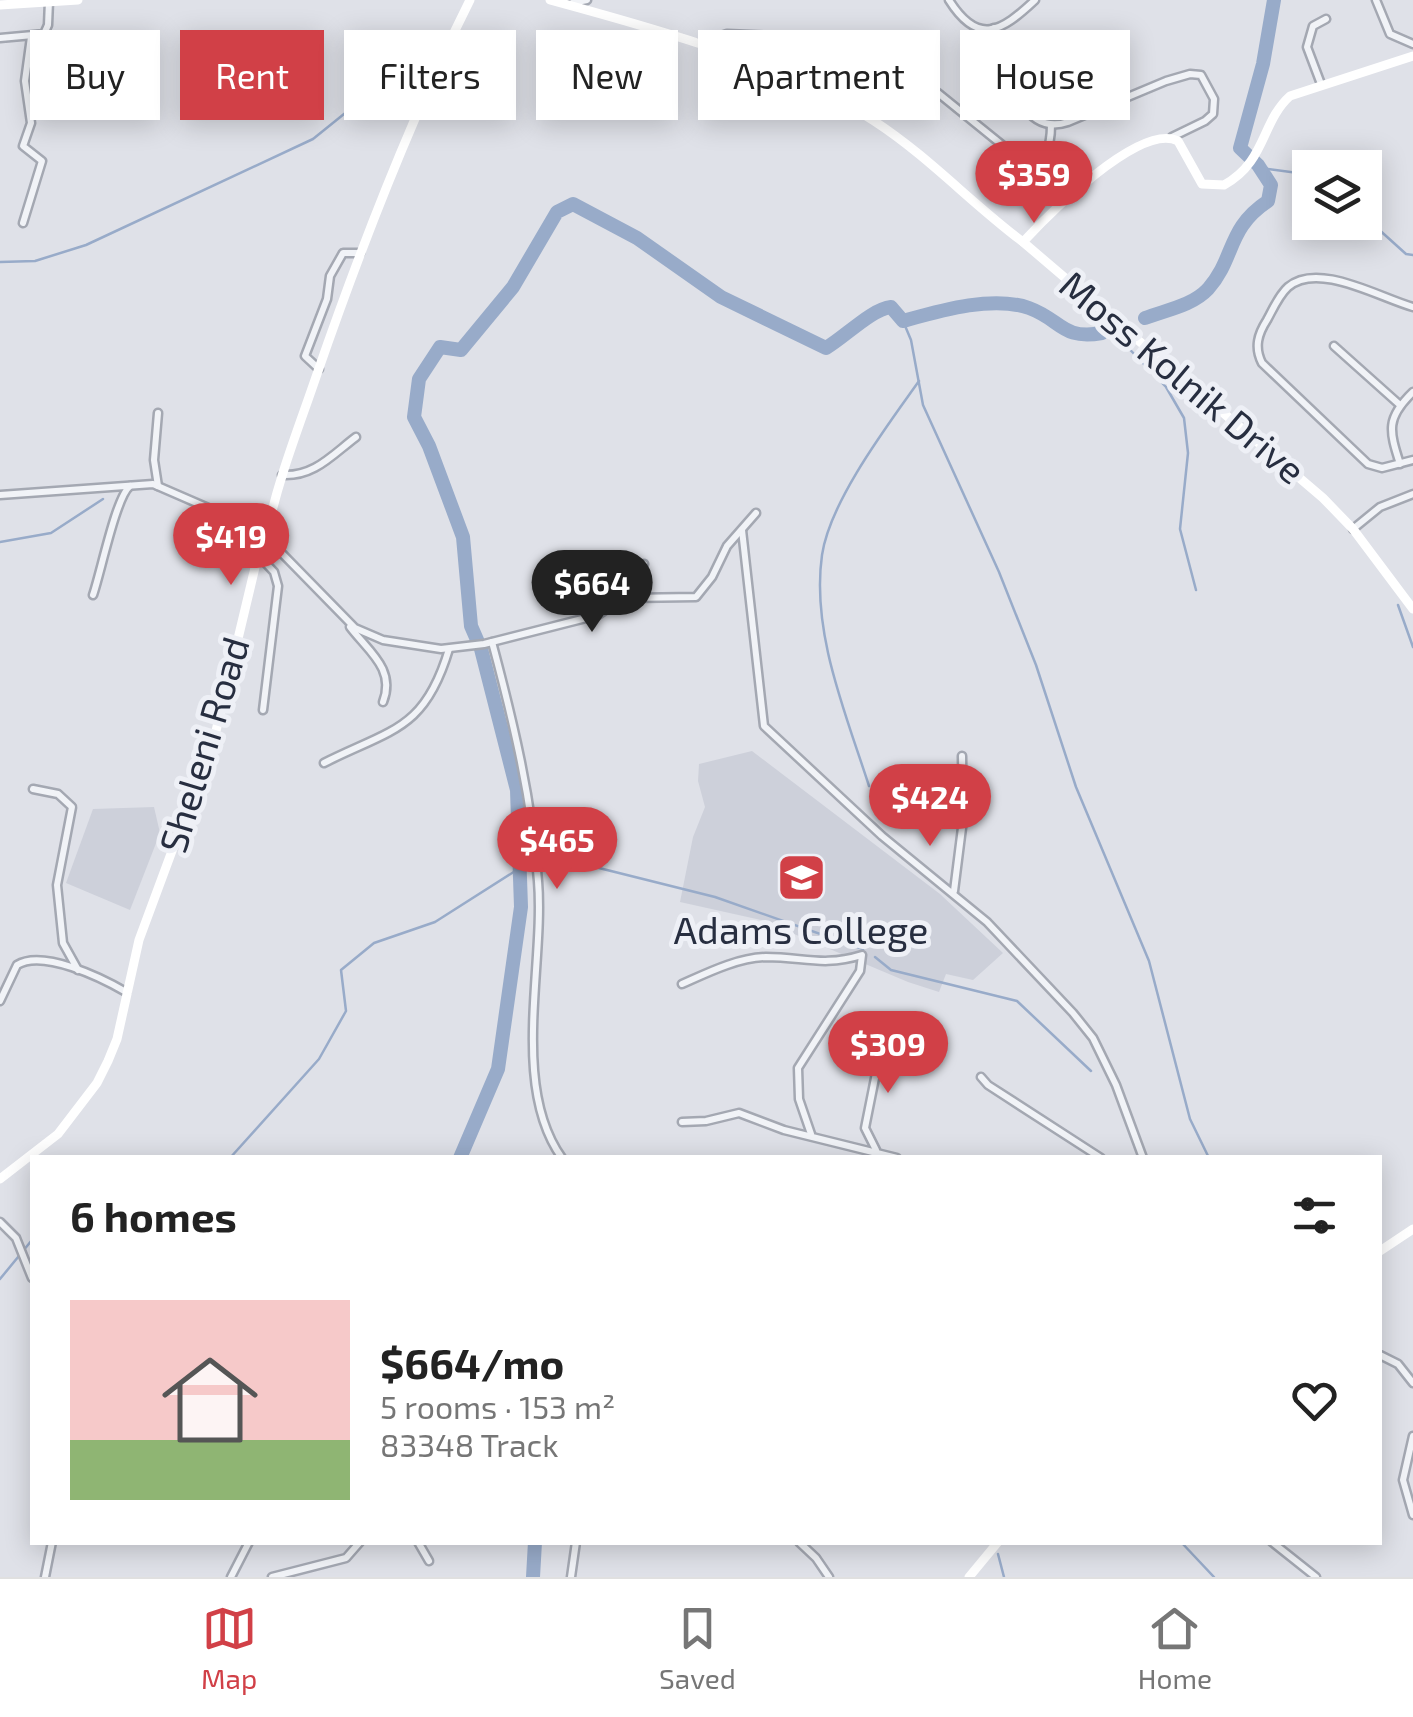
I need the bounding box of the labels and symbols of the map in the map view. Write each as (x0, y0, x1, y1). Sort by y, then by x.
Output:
pin: $359 (975, 141, 1093, 226)
street label: Moss Kolnik Drive (1051, 261, 1315, 492)
pin: $419 (172, 503, 290, 588)
pin: $664 (533, 550, 651, 635)
street label: Sheleni Road (148, 631, 258, 858)
pin: $424 (871, 764, 989, 849)
pin: $465 (498, 807, 616, 892)
school or university icon: Adams College (775, 851, 827, 903)
place label: Adams College (673, 906, 929, 952)
pin: $309 (829, 1011, 947, 1096)

